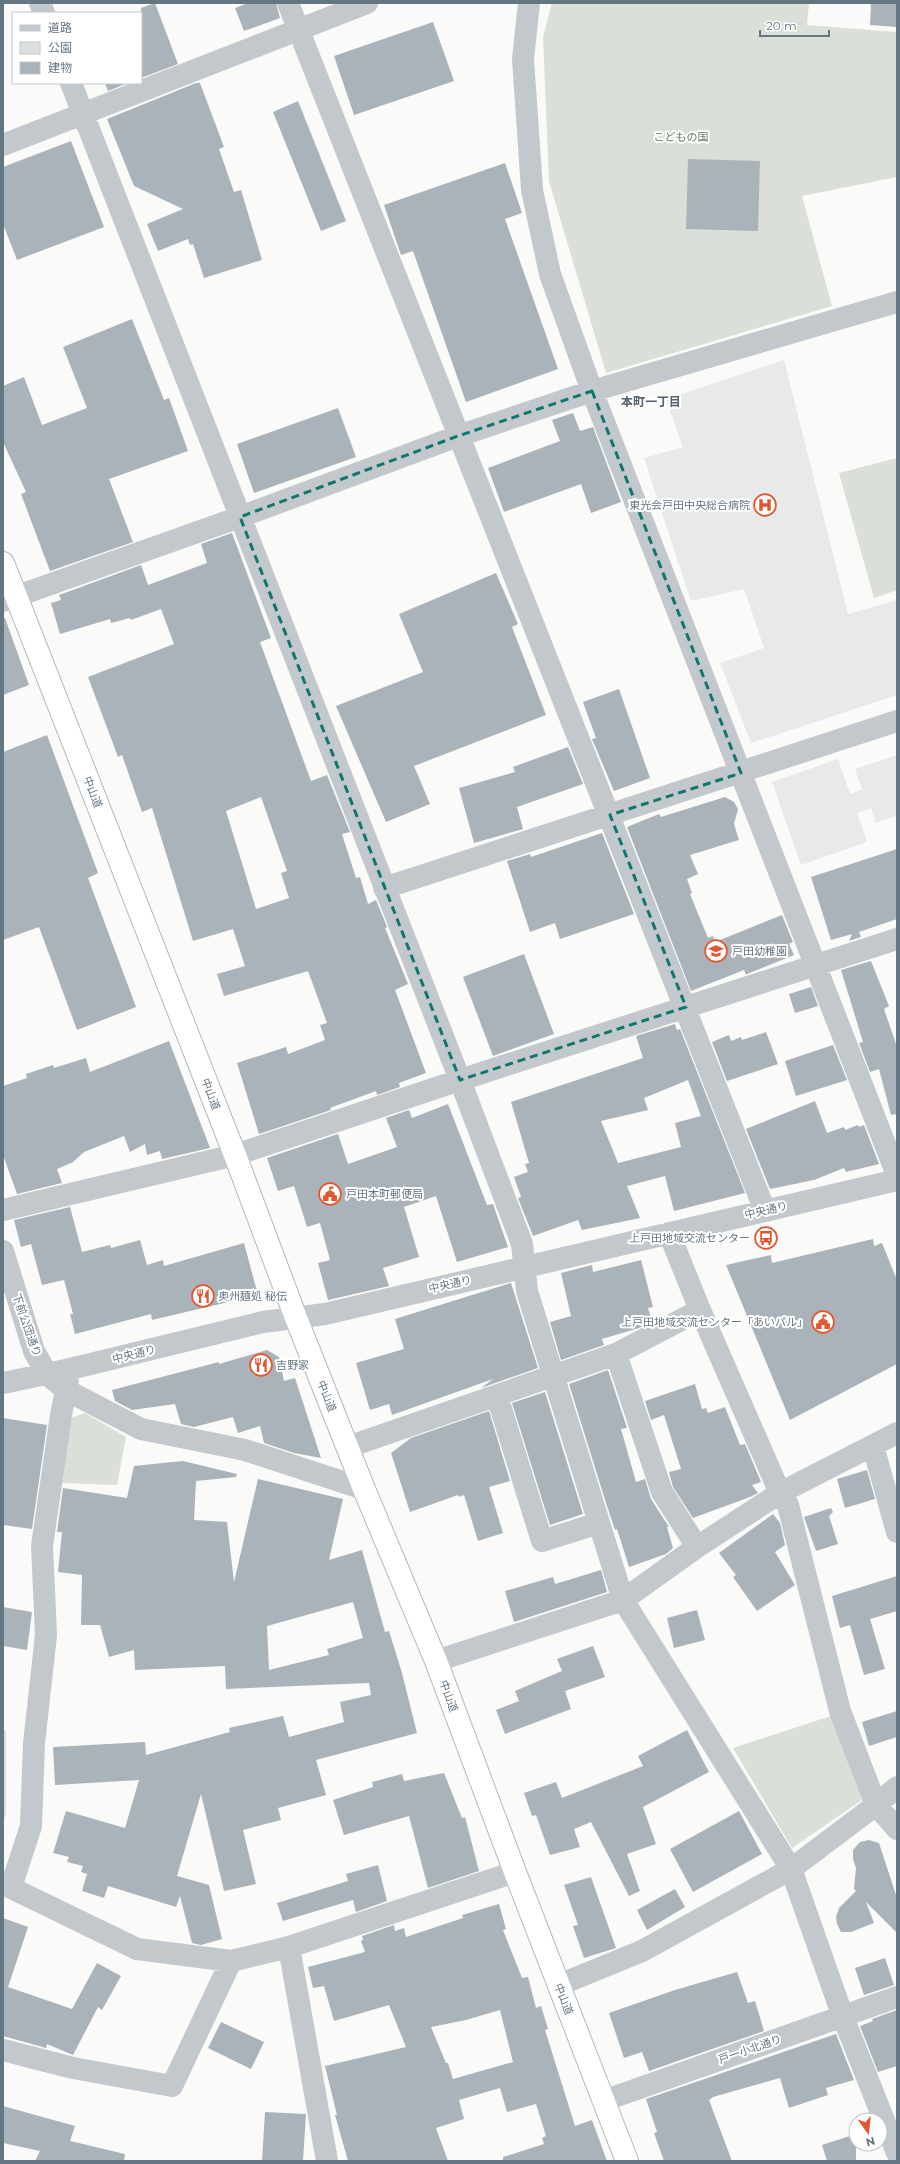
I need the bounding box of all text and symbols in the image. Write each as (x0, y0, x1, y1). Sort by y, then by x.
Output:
legend (12, 12, 142, 84)
scale bar (760, 12, 829, 38)
text: 20 m (766, 18, 797, 33)
text: 道路 (48, 20, 72, 35)
text: 公園 (48, 40, 72, 55)
text: 建物 (48, 60, 72, 75)
park label: こどもの国 (654, 130, 709, 144)
district label: 本町一丁目 (621, 394, 681, 409)
hospital icon: 東光会戸田中央総合病院 (752, 492, 778, 518)
place label: 東光会戸田中央総合病院 (629, 498, 750, 512)
street label: 中山道 (81, 774, 105, 810)
school or university icon: 戸田幼稚園 (703, 938, 729, 964)
place label: 戸田幼稚園 (732, 944, 787, 958)
street label: 中山道 (199, 1076, 223, 1112)
public building icon: 戸田本町郵便局 (317, 1181, 343, 1207)
place label: 戸田本町郵便局 (346, 1187, 423, 1201)
street label: 中央通り (743, 1198, 789, 1222)
bus stop icon: 上戸田地域交流センター (753, 1225, 779, 1251)
place label: 上戸田地域交流センター (629, 1231, 750, 1245)
street label: 中央通り (427, 1272, 473, 1296)
restaurant icon: 奥州麺処 秘伝 (190, 1283, 216, 1309)
place label: 奥州麺処 秘伝 (218, 1289, 287, 1303)
street label: 下前公団通り (10, 1292, 44, 1358)
public building icon: 上戸田地域交流センター「あいパル」 (810, 1309, 836, 1335)
place label: 上戸田地域交流センター「あいパル」 (621, 1315, 808, 1329)
street label: 中央通り (111, 1342, 157, 1366)
restaurant icon: 吉野家 (248, 1352, 274, 1378)
place label: 吉野家 (276, 1358, 309, 1372)
street label: 中山道 (314, 1378, 340, 1414)
street label: 中山道 (437, 1678, 461, 1714)
street label: 中山道 (552, 1981, 576, 2017)
street label: 戸一小北通り (717, 2032, 783, 2066)
north arrow (848, 2112, 888, 2152)
text: N (864, 2134, 877, 2150)

